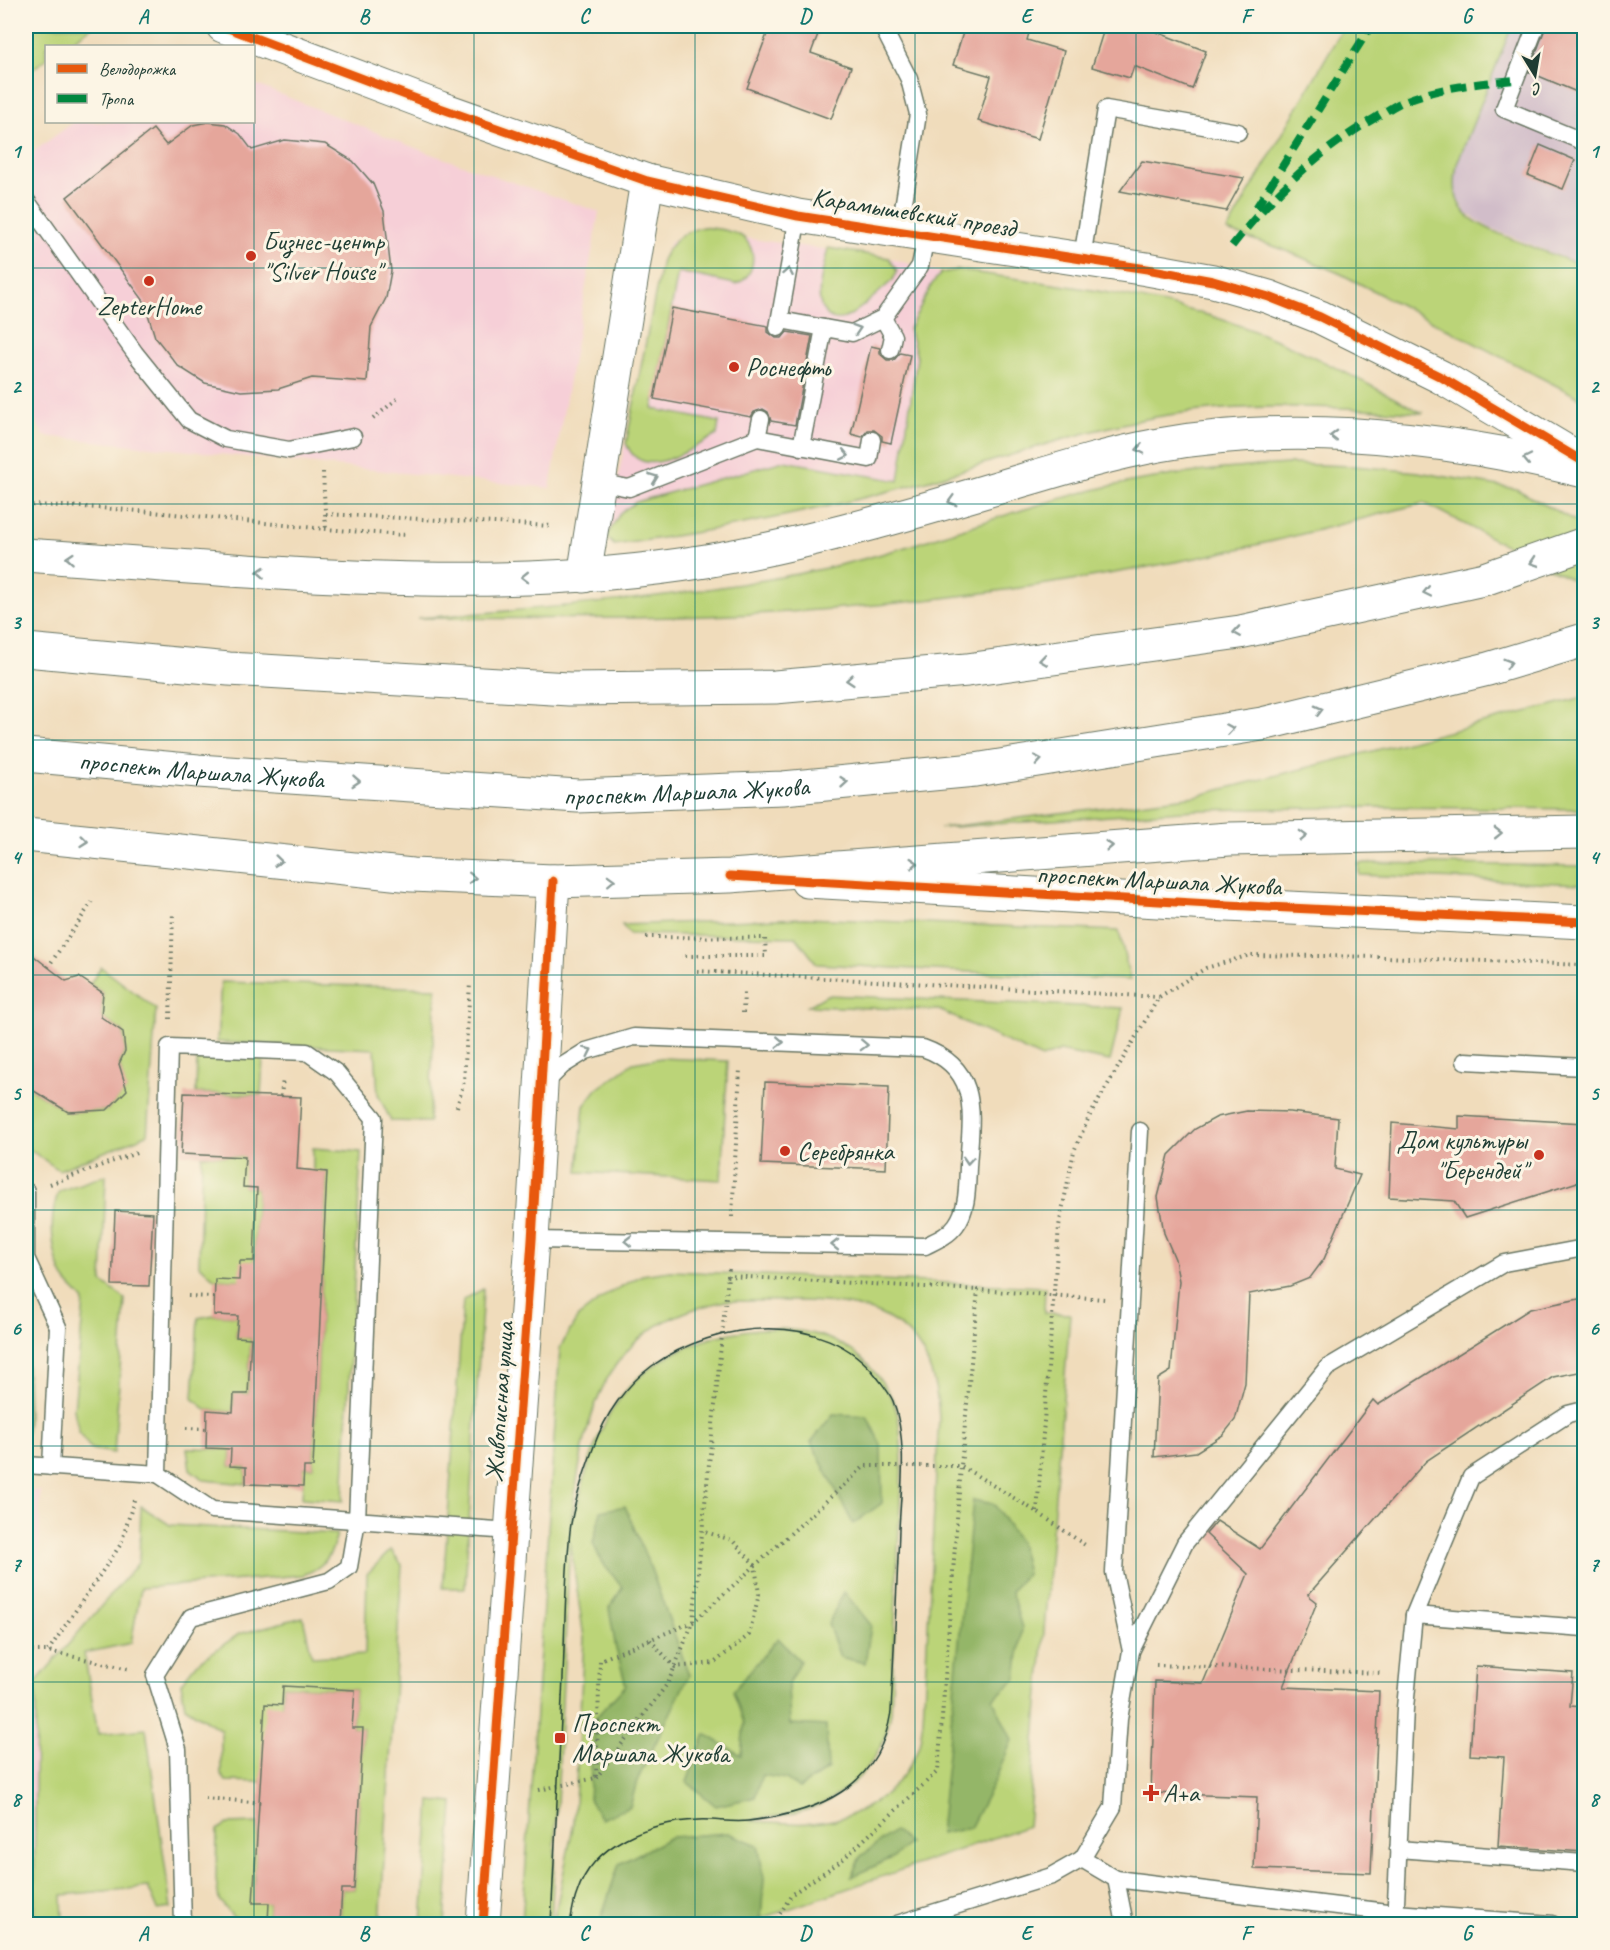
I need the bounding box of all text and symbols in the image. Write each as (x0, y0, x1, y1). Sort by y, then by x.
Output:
text: A (138, 4, 150, 29)
text: B (359, 4, 371, 29)
text: C (579, 4, 591, 29)
text: D (799, 4, 813, 29)
text: E (1021, 4, 1035, 29)
text: F (1241, 4, 1255, 29)
text: G (1462, 4, 1475, 29)
legend (45, 45, 255, 123)
north arrow (1505, 45, 1565, 105)
text: Велодорожка (99, 58, 177, 80)
text: С (1530, 78, 1543, 100)
text: Тропа (99, 88, 135, 110)
text: 1 (12, 139, 23, 164)
text: 1 (1590, 139, 1601, 164)
street label: Карамышевский проезд (810, 180, 1021, 245)
place label: Бизнес-центр "Silver House" (263, 225, 386, 288)
marker: Бизнес-центр "Silver House" (244, 249, 258, 263)
one-way arrow (781, 267, 794, 277)
marker: ZepterHome (142, 274, 156, 288)
place label: ZepterHome (97, 290, 204, 323)
one-way arrow (851, 324, 862, 337)
place label: Роснефть (746, 351, 832, 384)
marker: Роснефть (727, 360, 741, 374)
text: 2 (12, 374, 23, 399)
text: 2 (1590, 374, 1601, 399)
one-way arrow (1329, 429, 1338, 442)
one-way arrow (1135, 442, 1145, 455)
one-way arrow (839, 448, 849, 461)
one-way arrow (1523, 453, 1533, 466)
one-way arrow (647, 473, 658, 485)
one-way arrow (947, 494, 958, 506)
one-way arrow (66, 552, 75, 565)
one-way arrow (1529, 554, 1540, 567)
one-way arrow (257, 566, 266, 579)
one-way arrow (521, 571, 530, 583)
one-way arrow (1422, 584, 1432, 597)
text: 3 (12, 610, 23, 635)
text: 3 (1590, 610, 1601, 635)
one-way arrow (1232, 626, 1241, 638)
one-way arrow (1039, 653, 1048, 665)
one-way arrow (1502, 658, 1513, 670)
one-way arrow (845, 673, 854, 686)
one-way arrow (1314, 705, 1324, 718)
one-way arrow (1226, 724, 1235, 736)
street label: проспект Маршала Жукова (78, 744, 326, 796)
one-way arrow (1033, 754, 1042, 766)
street label: проспект Маршала Жукова (563, 770, 812, 813)
one-way arrow (351, 775, 360, 788)
one-way arrow (839, 776, 849, 789)
one-way arrow (1494, 827, 1503, 839)
one-way arrow (1299, 830, 1308, 843)
one-way arrow (79, 834, 88, 847)
one-way arrow (1104, 840, 1113, 853)
text: 4 (12, 845, 24, 870)
text: 4 (1590, 845, 1602, 870)
one-way arrow (273, 854, 282, 867)
one-way arrow (910, 857, 919, 870)
street label: проспект Маршала Жукова (1036, 858, 1284, 903)
one-way arrow (467, 871, 476, 884)
one-way arrow (607, 873, 616, 886)
one-way arrow (776, 1036, 785, 1049)
one-way arrow (859, 1039, 868, 1052)
one-way arrow (581, 1047, 592, 1058)
text: 5 (12, 1081, 23, 1106)
text: 5 (1590, 1081, 1601, 1106)
place label: Дом культуры "Берендей" (1396, 1124, 1532, 1187)
place label: Серебрянка (797, 1135, 895, 1168)
marker: Серебрянка (778, 1144, 792, 1158)
marker: Дом культуры "Берендей" (1532, 1148, 1546, 1162)
one-way arrow (962, 1156, 975, 1165)
one-way arrow (623, 1235, 632, 1248)
one-way arrow (830, 1239, 839, 1251)
text: 6 (11, 1316, 22, 1341)
text: 6 (1589, 1316, 1600, 1341)
street label: Живописная улица (477, 1319, 522, 1483)
text: 7 (12, 1552, 23, 1577)
text: 7 (1590, 1552, 1601, 1577)
place label: Проспект Маршала Жукова (572, 1707, 731, 1770)
marker: Проспект Маршала Жукова (553, 1731, 567, 1745)
place label: А+а (1163, 1777, 1201, 1810)
marker: А+а (1144, 1786, 1158, 1800)
text: 8 (12, 1787, 24, 1812)
text: 8 (1590, 1787, 1602, 1812)
text: A (138, 1921, 150, 1946)
text: B (359, 1921, 371, 1946)
text: C (579, 1921, 591, 1946)
text: D (799, 1921, 813, 1946)
text: E (1021, 1921, 1035, 1946)
text: F (1241, 1921, 1255, 1946)
text: G (1462, 1921, 1475, 1946)

